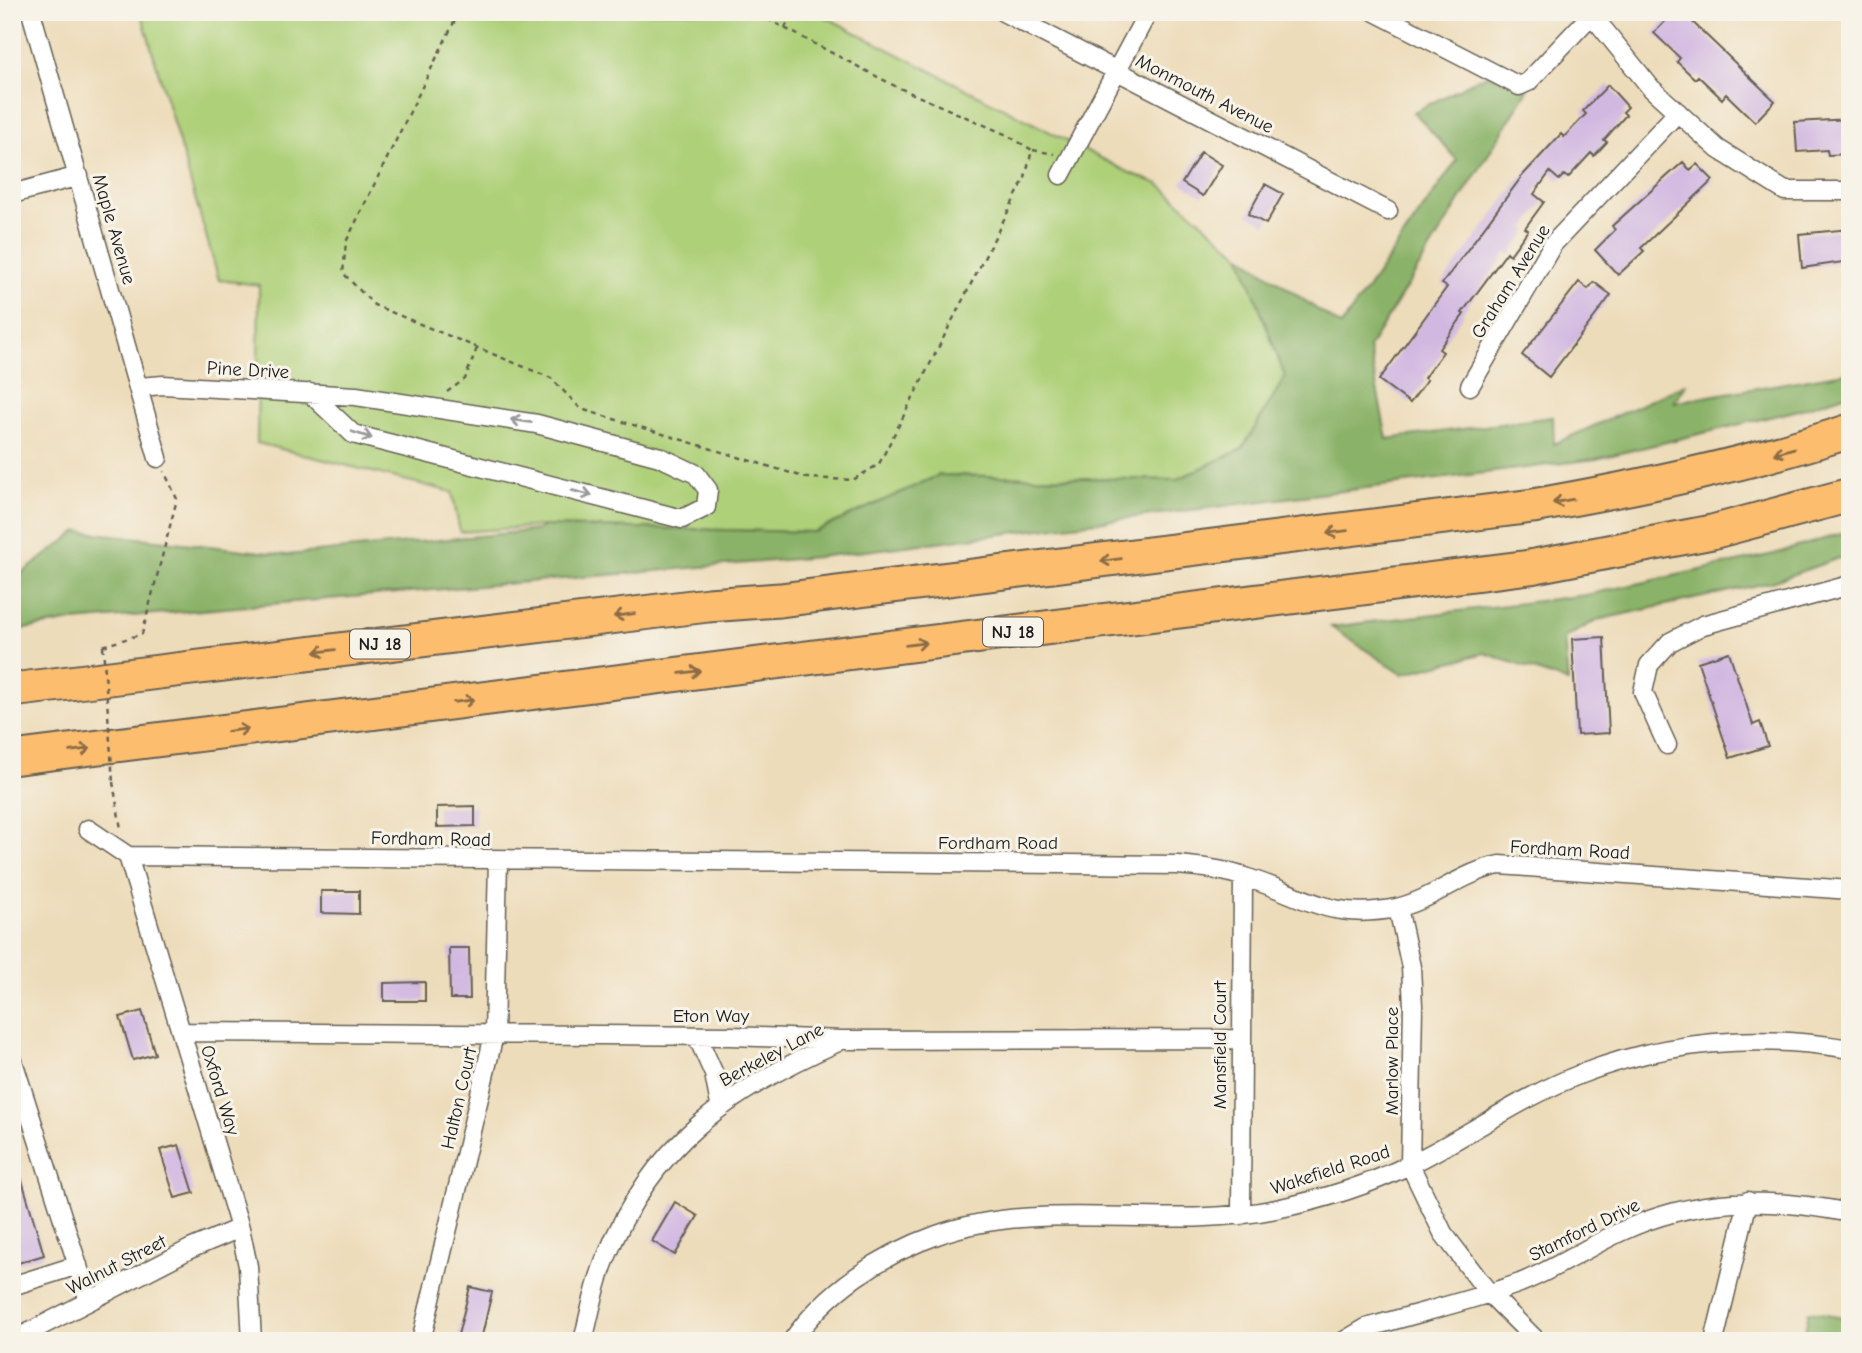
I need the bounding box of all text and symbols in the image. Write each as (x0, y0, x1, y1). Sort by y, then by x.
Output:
street label: Monmouth Avenue (1132, 50, 1277, 138)
street label: Maple Avenue (88, 172, 140, 287)
street label: Graham Avenue (1467, 220, 1555, 343)
street label: Pine Drive (206, 357, 290, 383)
one-way arrow (510, 414, 532, 427)
one-way arrow (351, 430, 373, 443)
one-way arrow (1774, 445, 1796, 458)
one-way arrow (570, 487, 593, 500)
one-way arrow (1552, 495, 1575, 508)
one-way arrow (1326, 526, 1349, 539)
one-way arrow (1101, 553, 1123, 566)
one-way arrow (613, 609, 636, 622)
road number: NJ 18 (983, 618, 1043, 646)
road number: NJ 18 (350, 630, 410, 658)
one-way arrow (904, 637, 926, 650)
one-way arrow (314, 645, 337, 658)
one-way arrow (678, 665, 701, 678)
one-way arrow (452, 694, 475, 707)
one-way arrow (227, 723, 249, 736)
one-way arrow (68, 743, 91, 756)
street label: Fordham Road (371, 827, 491, 851)
street label: Fordham Road (938, 832, 1058, 854)
street label: Fordham Road (1509, 836, 1630, 864)
street label: Mansfield Court (1209, 980, 1231, 1109)
street label: Eton Way (673, 1005, 750, 1027)
street label: Marlow Place (1381, 1007, 1403, 1115)
street label: Berkeley Lane (716, 1018, 827, 1092)
street label: Oxford Way (196, 1043, 244, 1138)
street label: Halton Court (437, 1045, 482, 1151)
street label: Wakefield Road (1268, 1140, 1393, 1200)
street label: Stamford Drive (1526, 1194, 1643, 1266)
street label: Walnut Street (63, 1230, 170, 1299)

